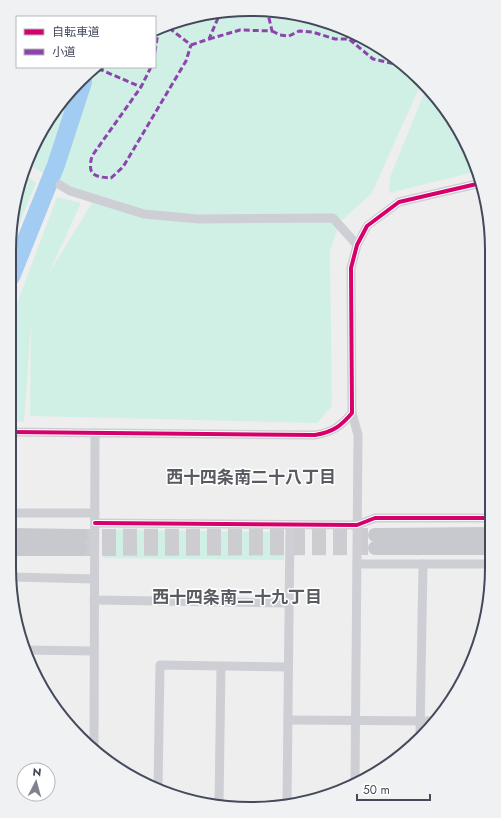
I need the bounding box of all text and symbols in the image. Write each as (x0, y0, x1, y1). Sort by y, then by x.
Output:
legend (16, 16, 156, 68)
text: 自転車道 (52, 23, 100, 41)
text: 小道 (52, 43, 76, 61)
district label: 西十四条南二十八丁目 (166, 465, 336, 489)
district label: 西十四条南二十九丁目 (152, 585, 322, 609)
north arrow (16, 762, 56, 802)
text: N (32, 764, 42, 780)
scale bar (357, 776, 430, 802)
text: 50 m (363, 781, 390, 799)

